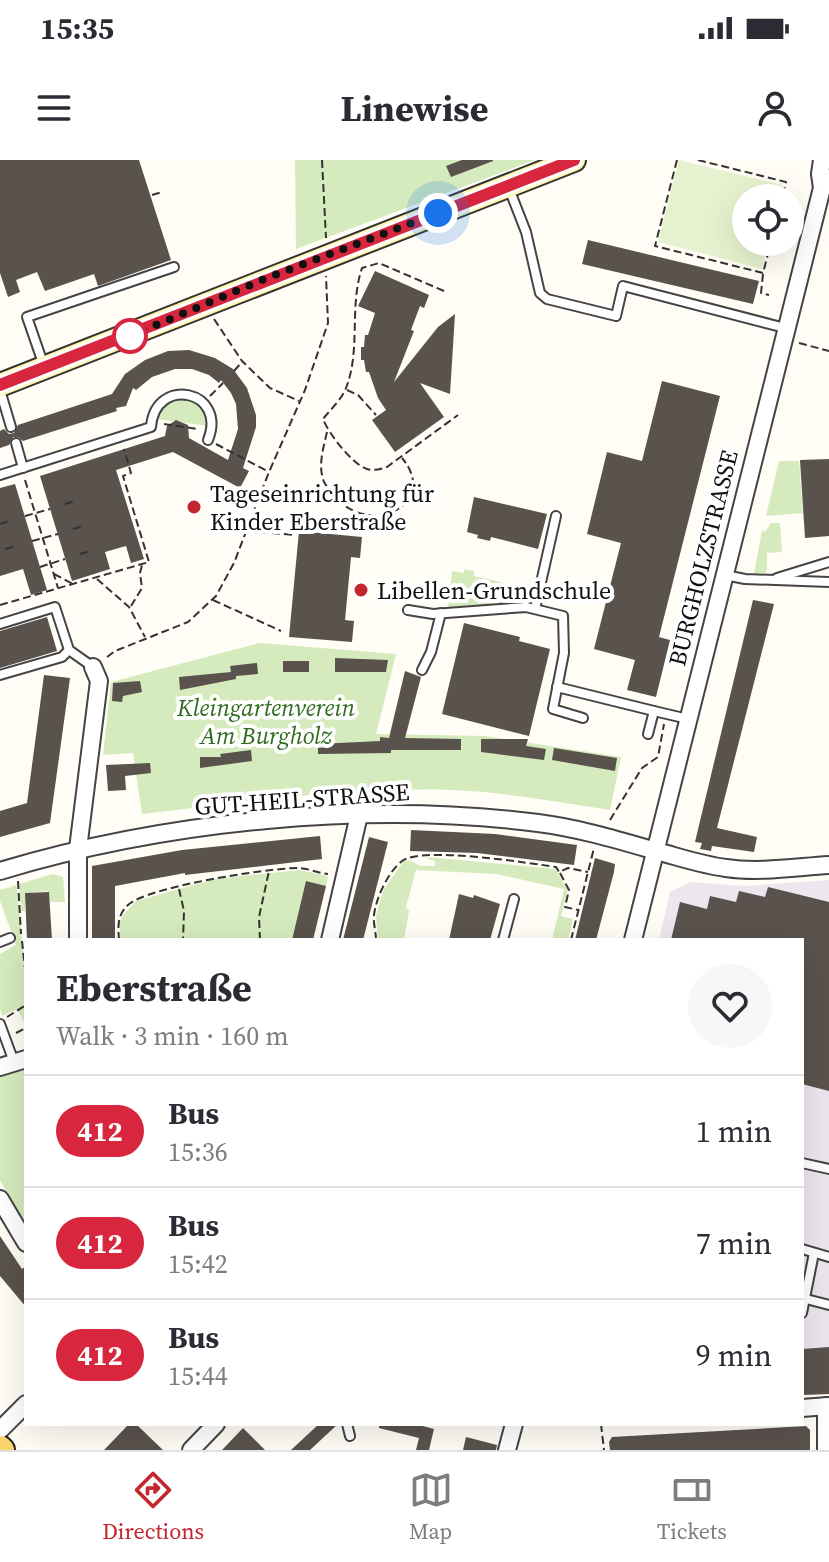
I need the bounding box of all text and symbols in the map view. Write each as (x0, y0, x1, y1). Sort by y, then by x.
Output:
text: 15:35 (40, 8, 114, 49)
text: Linewise (341, 84, 489, 133)
icon: menu (32, 86, 76, 130)
icon: person (753, 86, 797, 130)
map controls (732, 184, 804, 256)
button: locate (732, 184, 804, 256)
your location (418, 193, 458, 233)
unlabelled marker (113, 319, 147, 353)
street label: BURGHOLZSTRASSE (660, 447, 746, 669)
place label: Tageseinrichtung für Kinder Eberstraße (210, 477, 434, 538)
marker: Tageseinrichtung für Kinder Eberstraße (185, 498, 203, 516)
place label: Libellen-Grundschule (377, 574, 611, 607)
marker: Libellen-Grundschule (352, 581, 370, 599)
park label: Kleingartenverein Am Burgholz (176, 691, 356, 752)
street label: GUT-HEIL-STRASSE (194, 775, 410, 823)
text: Eberstraße (56, 962, 252, 1014)
button: heart (688, 964, 772, 1048)
text: Walk · 3 min · 160 m (56, 1018, 289, 1054)
text: Bus (168, 1093, 219, 1134)
text: 1 min (696, 1111, 772, 1152)
text: 412 (77, 1112, 123, 1150)
text: 15:36 (168, 1134, 228, 1170)
text: Bus (168, 1205, 219, 1246)
text: 7 min (696, 1223, 772, 1264)
text: 412 (77, 1224, 123, 1262)
text: 15:42 (168, 1246, 228, 1282)
text: Bus (168, 1317, 219, 1358)
text: 9 min (696, 1335, 772, 1376)
text: 412 (77, 1336, 123, 1374)
text: 15:44 (168, 1358, 228, 1394)
tab: Directions (102, 1468, 204, 1546)
tab: Map (409, 1468, 453, 1546)
tab: Tickets (657, 1468, 727, 1546)

